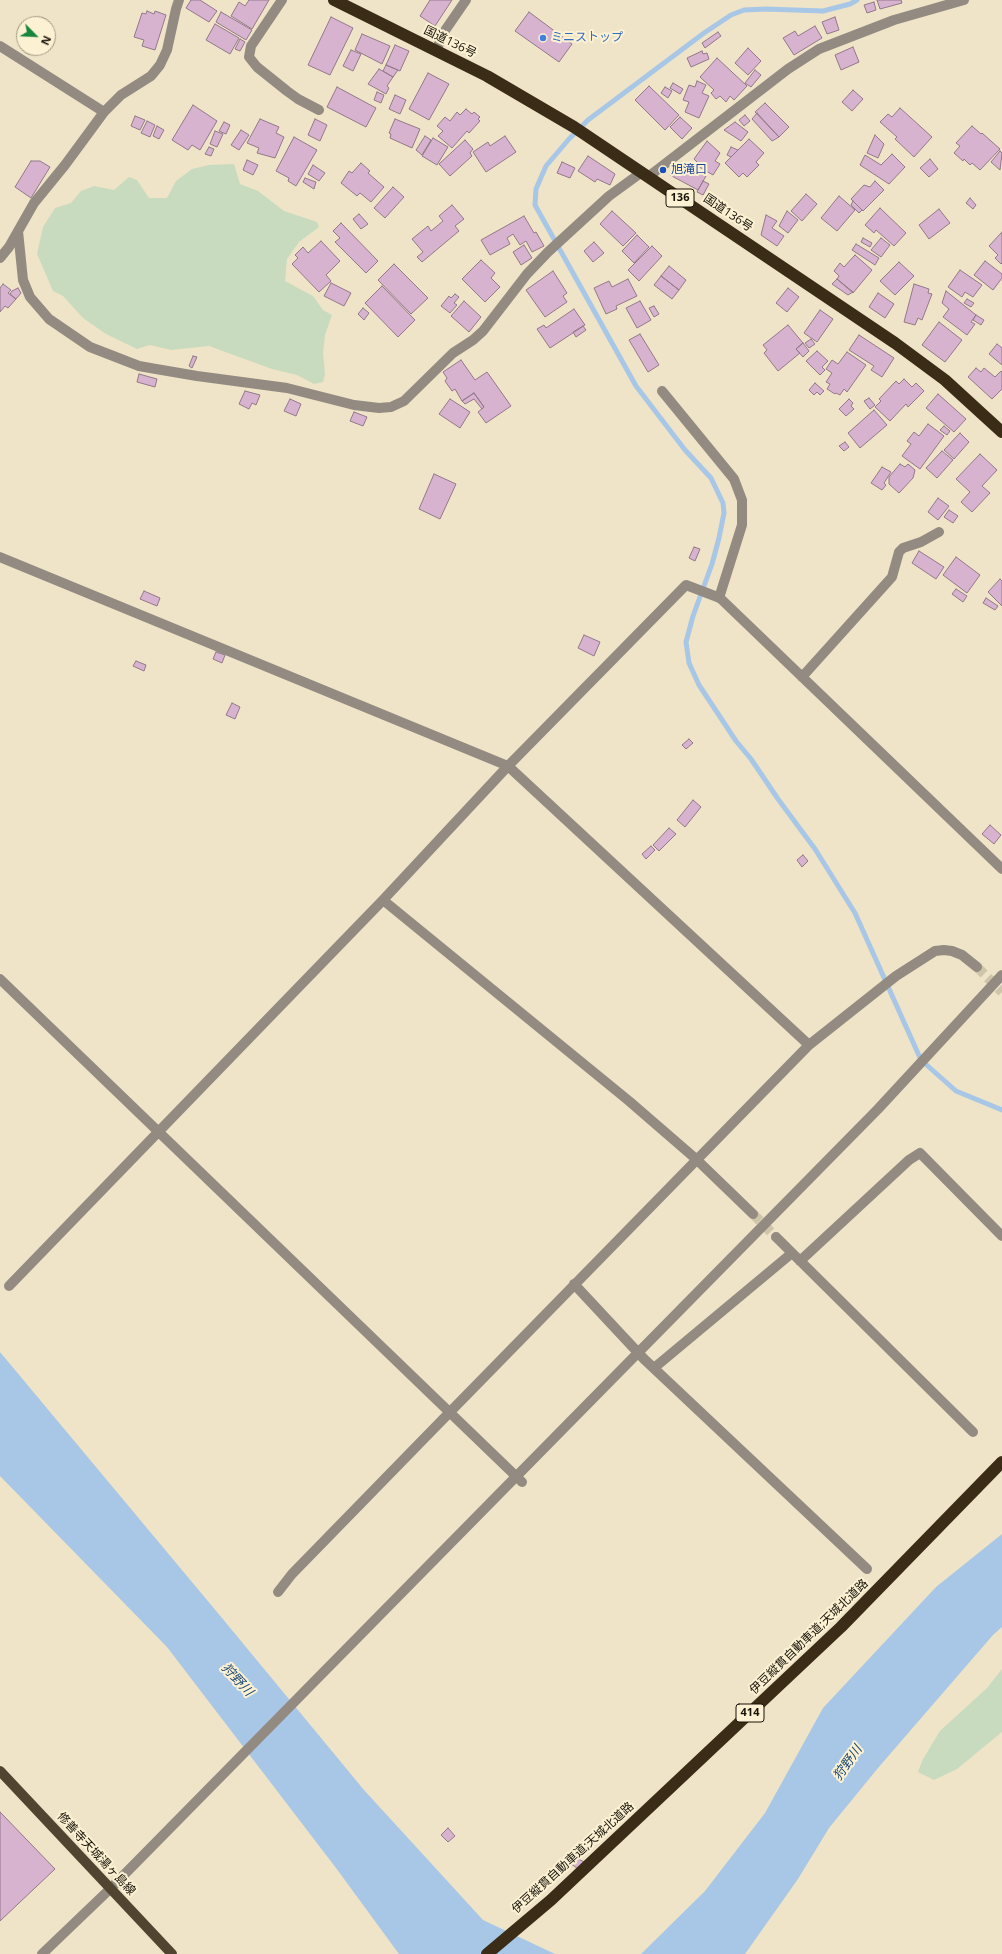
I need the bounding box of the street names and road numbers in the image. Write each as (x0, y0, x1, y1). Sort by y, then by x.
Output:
street label: 国道136号 (421, 23, 479, 61)
road number: 136 (666, 189, 694, 207)
street label: 国道136号 (701, 191, 755, 235)
street label: 伊豆縦貫自動車道;天城北道路 (747, 1577, 871, 1697)
road number: 414 (736, 1704, 764, 1722)
street label: 伊豆縦貫自動車道;天城北道路 (509, 1799, 637, 1917)
street label: 修善寺天城湯ヶ島線 (54, 1810, 138, 1898)

